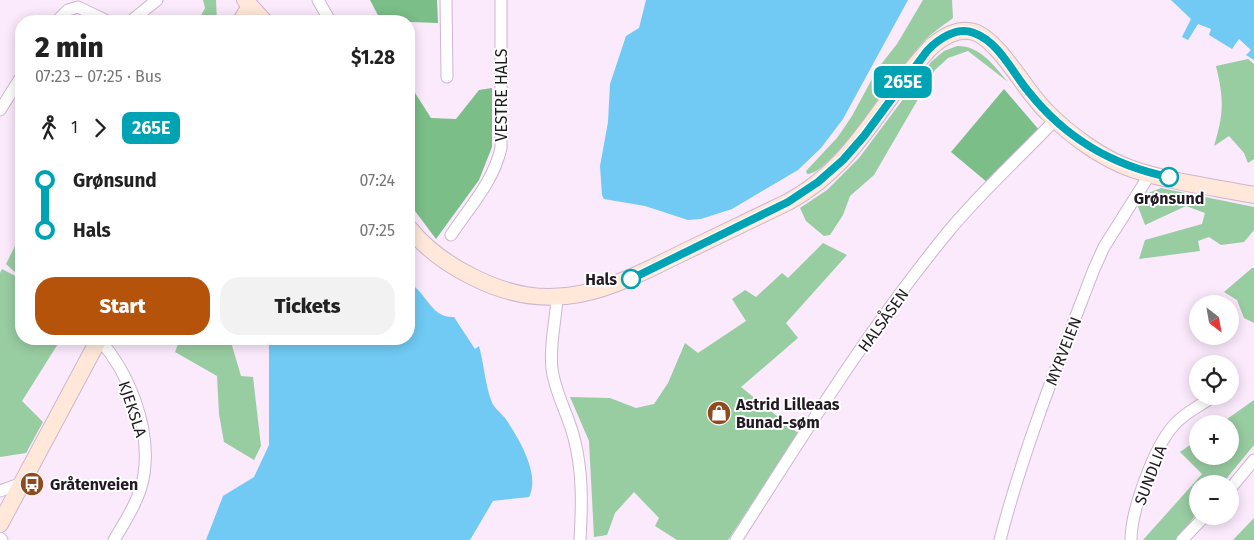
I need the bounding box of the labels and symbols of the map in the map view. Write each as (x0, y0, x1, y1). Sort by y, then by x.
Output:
street label: VESTRE HALS (492, 48, 511, 141)
line badge: 265E (868, 66, 938, 98)
marker: Grønsund (1159, 167, 1179, 187)
place label: Grønsund (1134, 189, 1204, 208)
marker: Hals (621, 269, 641, 289)
place label: Hals (585, 270, 617, 289)
street label: HALSÅSEN (853, 284, 913, 356)
north arrow (1189, 295, 1239, 345)
street label: MYRVEIEN (1042, 314, 1085, 388)
street label: KJEKSLA (115, 379, 151, 440)
place label: Astrid Lilleaas Bunad-søm (735, 395, 840, 432)
shop icon: Astrid Lilleaas Bunad-søm (706, 400, 732, 426)
street label: SUNDLIA (1130, 442, 1171, 508)
bus stop icon: Gråtenveien (19, 471, 45, 497)
place label: Gråtenveien (50, 475, 138, 494)

